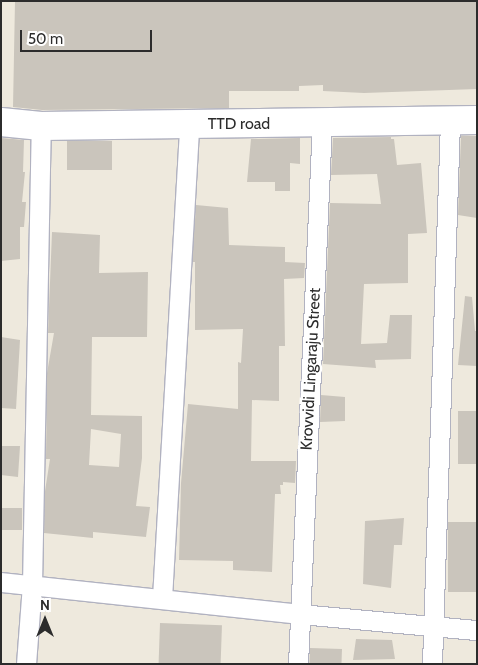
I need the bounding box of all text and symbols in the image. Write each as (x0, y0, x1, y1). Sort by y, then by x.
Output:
scale bar (22, 20, 155, 52)
text: 50 m (28, 30, 63, 48)
street label: TTD road (208, 114, 270, 134)
street label: Krovvidi Lingaraju Street (297, 287, 325, 451)
north arrow (20, 595, 70, 645)
text: N (40, 596, 50, 614)

